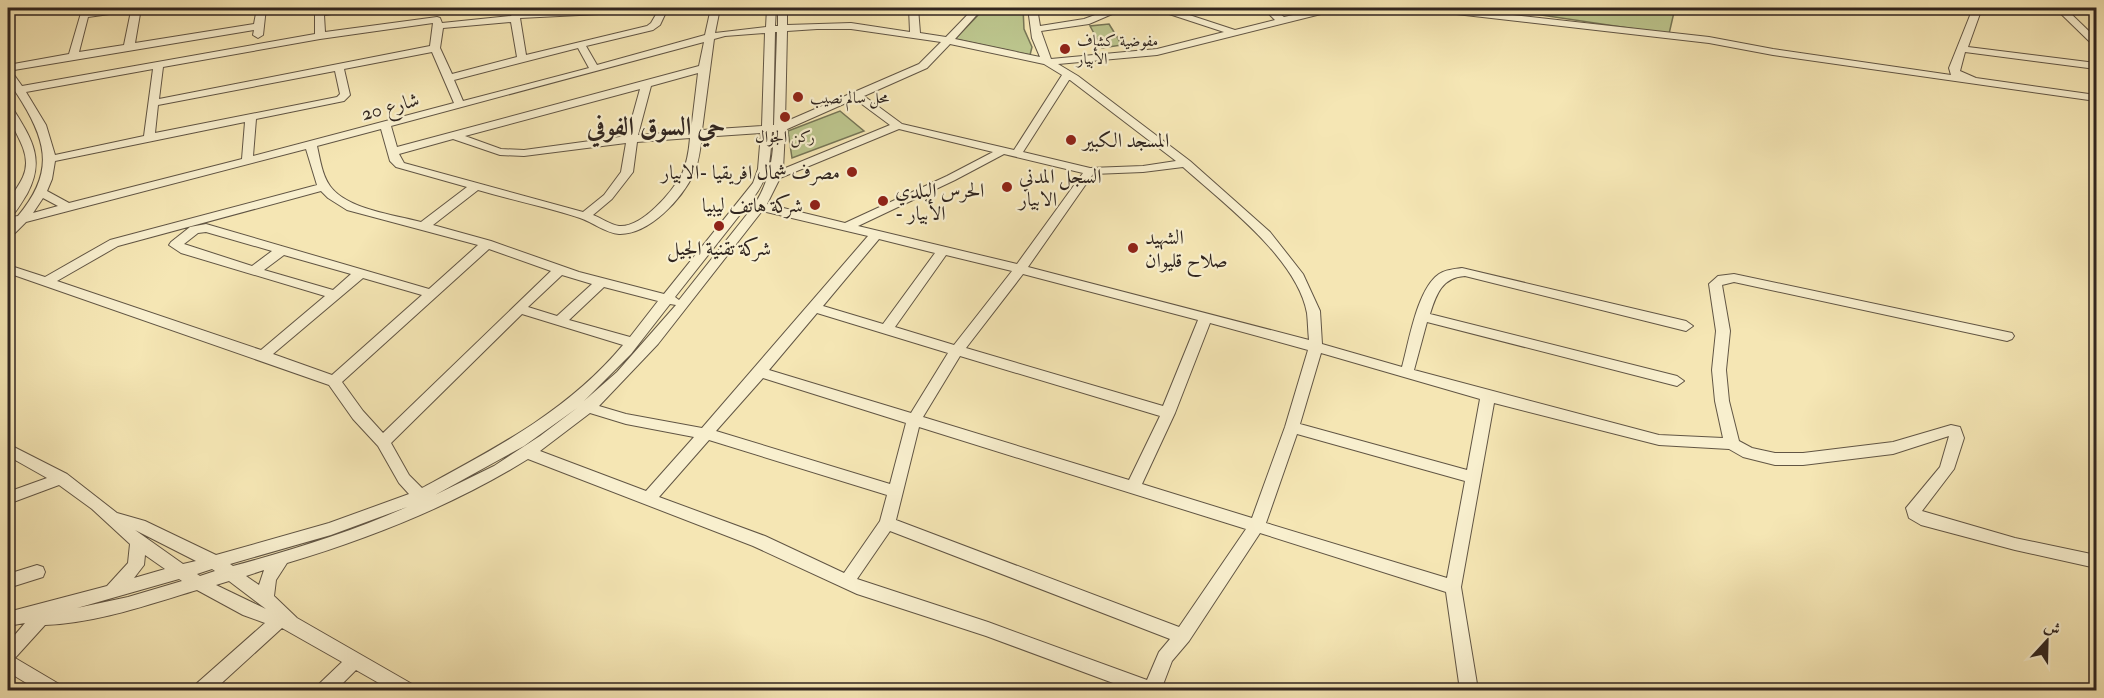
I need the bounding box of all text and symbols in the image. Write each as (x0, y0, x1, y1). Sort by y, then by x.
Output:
place label: مفوضية كشاف الأبيار (1075, 31, 1158, 69)
marker: مفوضية كشاف الأبيار (1058, 42, 1072, 56)
street label: شارع 20 (358, 87, 423, 131)
place label: محل سالم نصيب (810, 88, 889, 112)
marker: محل سالم نصيب (791, 90, 805, 104)
marker: ركن الجوال (778, 110, 792, 124)
district label: حي السوق الفوفي (586, 111, 725, 148)
place label: ركن الجوال (755, 127, 815, 148)
place label: المسجد الكبير (1081, 128, 1169, 153)
marker: المسجد الكبير (1064, 133, 1078, 147)
place label: مصرف شمال افريقيا -الابيار (659, 160, 840, 186)
place label: السجل المدني الابيار (1017, 164, 1102, 212)
marker: مصرف شمال افريقيا -الابيار (845, 165, 859, 179)
place label: الحرس البلدي - الأبيار (895, 178, 984, 226)
marker: السجل المدني الابيار (1000, 180, 1014, 194)
place label: شركة هاتف ليبيا (702, 193, 803, 219)
marker: الحرس البلدي - الأبيار (876, 194, 890, 208)
marker: شركة هاتف ليبيا (808, 198, 822, 212)
marker: شركة تقنية الجيل (712, 219, 726, 233)
place label: الشهيد صلاح قليوان (1145, 225, 1228, 278)
place label: شركة تقنية الجيل (667, 236, 771, 263)
marker: الشهيد صلاح قليوان (1126, 241, 1140, 255)
north arrow (2017, 611, 2077, 671)
text: ش (2041, 616, 2063, 640)

